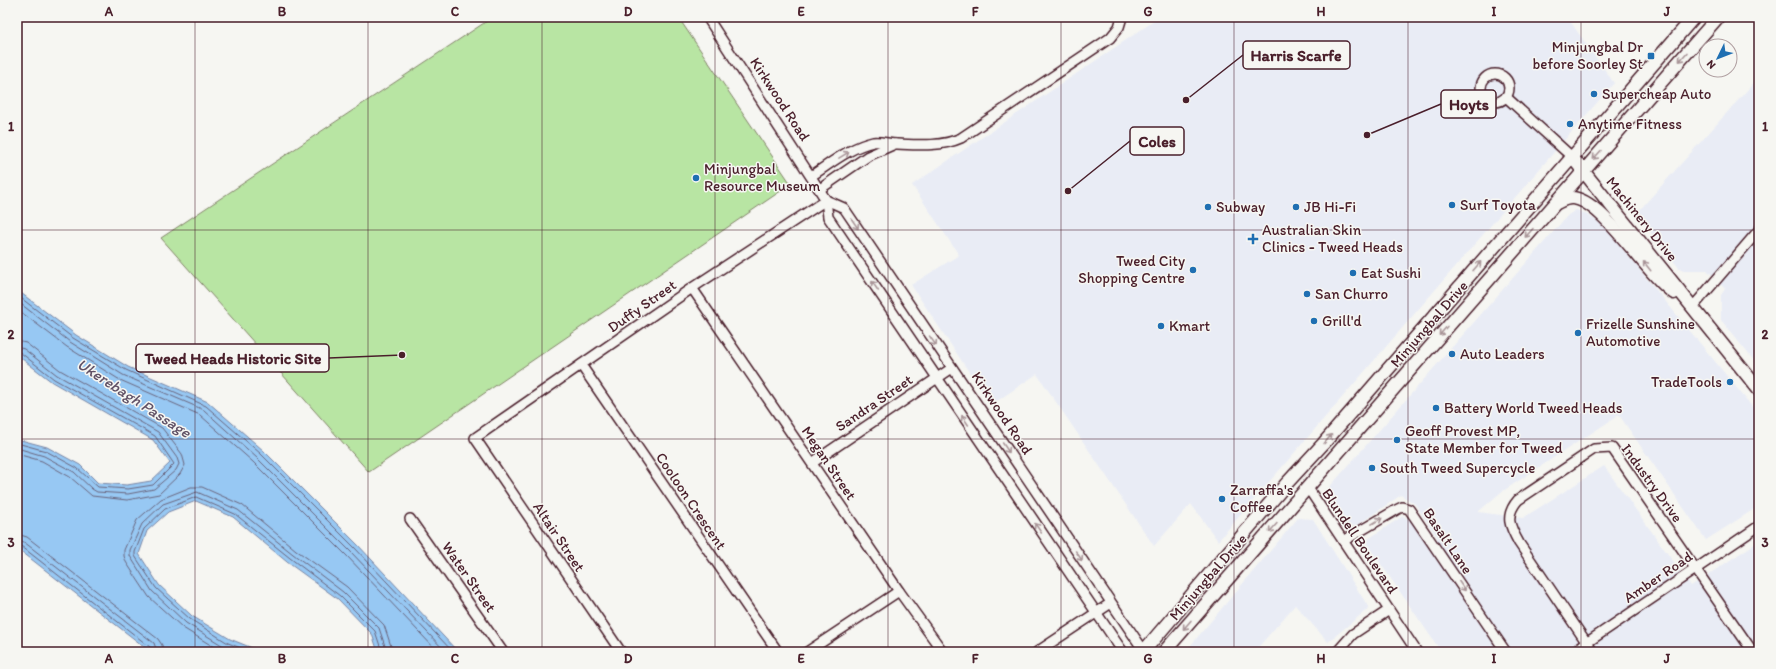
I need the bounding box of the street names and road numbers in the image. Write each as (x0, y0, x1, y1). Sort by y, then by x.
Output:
street label: Kirkwood Road (746, 54, 814, 144)
street label: Machinery Drive (1602, 173, 1682, 265)
street label: Duffy Street (604, 276, 680, 336)
street label: Minjungbal Drive (1386, 277, 1472, 371)
street label: Kirkwood Road (968, 368, 1036, 458)
street label: Sandra Street (832, 370, 916, 435)
street label: Megan Street (798, 423, 861, 504)
street label: Industry Drive (1617, 440, 1687, 526)
street label: Cooloon Crescent (652, 449, 730, 553)
street label: Blundell Boulevard (1318, 485, 1402, 597)
street label: Altair Street (529, 499, 589, 576)
street label: Basalt Lane (1419, 505, 1477, 577)
street label: Minjungbal Drive (1165, 530, 1251, 624)
street label: Water Street (438, 538, 500, 616)
street label: Amber Road (1620, 547, 1696, 607)

